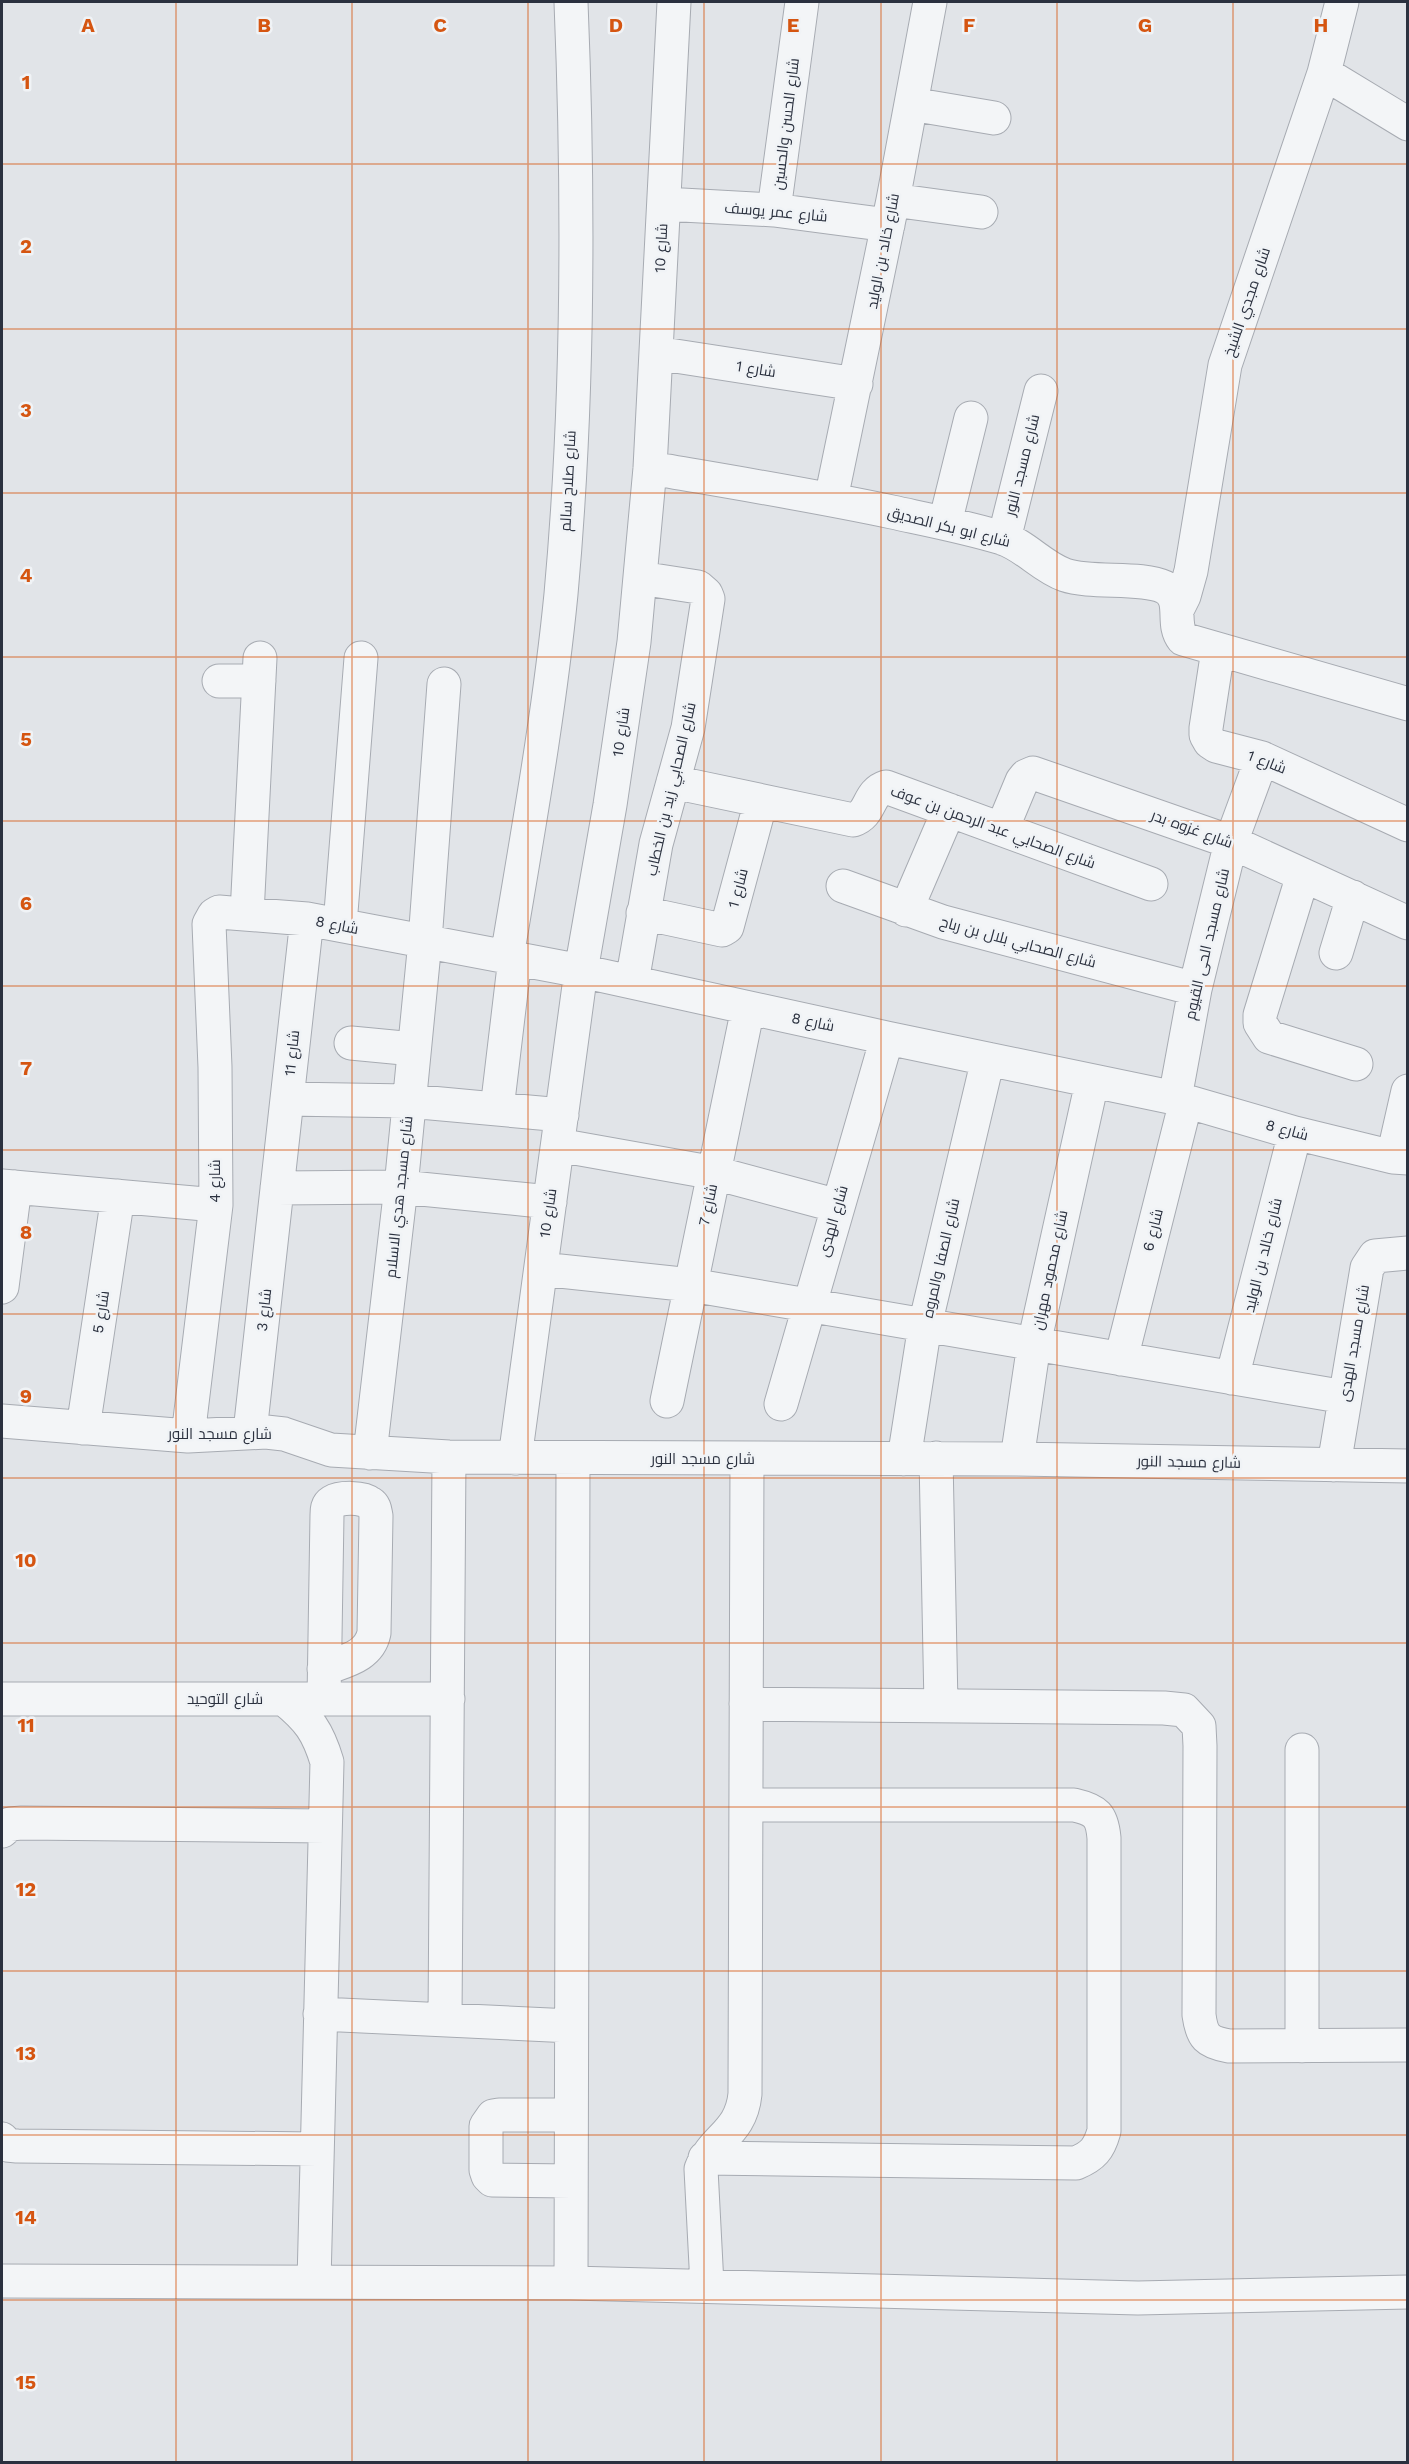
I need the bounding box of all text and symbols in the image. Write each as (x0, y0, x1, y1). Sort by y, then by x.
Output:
text: A (81, 13, 95, 37)
text: B (257, 13, 271, 37)
text: C (433, 13, 447, 37)
text: D (609, 13, 623, 37)
text: E (787, 13, 799, 37)
text: F (963, 13, 975, 37)
text: G (1138, 13, 1152, 37)
text: H (1314, 13, 1328, 37)
street label: شارع الحسن والحسين (769, 57, 805, 191)
text: 1 (22, 70, 30, 94)
street label: شارع خالد بن الوليد (863, 192, 905, 311)
street label: شارع عمر يوسف (723, 199, 828, 227)
street label: شارع 10 (651, 223, 673, 273)
text: 2 (20, 234, 32, 258)
street label: شارع مجدي الشيخ (1220, 245, 1277, 360)
street label: شارع 1 (735, 357, 777, 383)
text: 3 (20, 398, 32, 422)
street label: شارع مسجد النور (1000, 412, 1045, 519)
street label: شارع صلاح سالم (556, 430, 582, 532)
street label: شارع ابو بكر الصديق (885, 503, 1012, 553)
text: 4 (20, 563, 33, 587)
street label: شارع الصحابي زيد بن الخطاب (642, 700, 703, 878)
street label: شارع 10 (609, 706, 635, 758)
text: 5 (20, 727, 32, 751)
street label: شارع 1 (1244, 746, 1289, 779)
street label: شارع الصحابي عبد الرحمن بن عوف (887, 781, 1098, 875)
street label: شارع غزوه بدر (1147, 806, 1235, 854)
street label: شارع 1 (724, 866, 754, 910)
street label: شارع مسجد الحى القيوم (1181, 867, 1235, 1022)
text: 6 (20, 891, 32, 915)
street label: شارع 8 (314, 912, 360, 940)
street label: شارع الصحابي بلال بن رباح (937, 912, 1098, 974)
street label: شارع 8 (789, 1009, 836, 1037)
street label: شارع 11 (281, 1029, 305, 1077)
text: 7 (20, 1056, 32, 1080)
street label: شارع مسجد هدي الاسلام (382, 1115, 419, 1279)
street label: شارع 8 (1263, 1116, 1310, 1146)
street label: شارع 4 (206, 1159, 226, 1203)
street label: شارع 7 (695, 1182, 723, 1228)
street label: شارع الهدى (814, 1183, 854, 1259)
street label: شارع 10 (536, 1187, 562, 1239)
street label: شارع الصفا والمروه (918, 1196, 965, 1320)
street label: شارع خالد بن الوليد (1240, 1196, 1288, 1315)
street label: شارع 6 (1139, 1207, 1169, 1254)
street label: شارع محمود مهران (1029, 1208, 1073, 1332)
text: 8 (20, 1220, 32, 1244)
street label: شارع مسجد الهدى (1335, 1283, 1375, 1403)
street label: شارع 3 (253, 1288, 277, 1332)
street label: شارع 5 (89, 1289, 115, 1335)
text: 9 (20, 1384, 32, 1408)
street label: شارع مسجد النور (167, 1425, 272, 1445)
street label: شارع مسجد النور (650, 1450, 755, 1470)
street label: شارع مسجد النور (1136, 1452, 1241, 1474)
text: 10 (15, 1548, 37, 1572)
street label: شارع التوحيد (187, 1690, 263, 1710)
text: 11 (17, 1713, 35, 1737)
text: 12 (16, 1877, 36, 1901)
text: 13 (16, 2041, 36, 2065)
text: 14 (15, 2205, 37, 2229)
text: 15 (16, 2370, 36, 2394)

